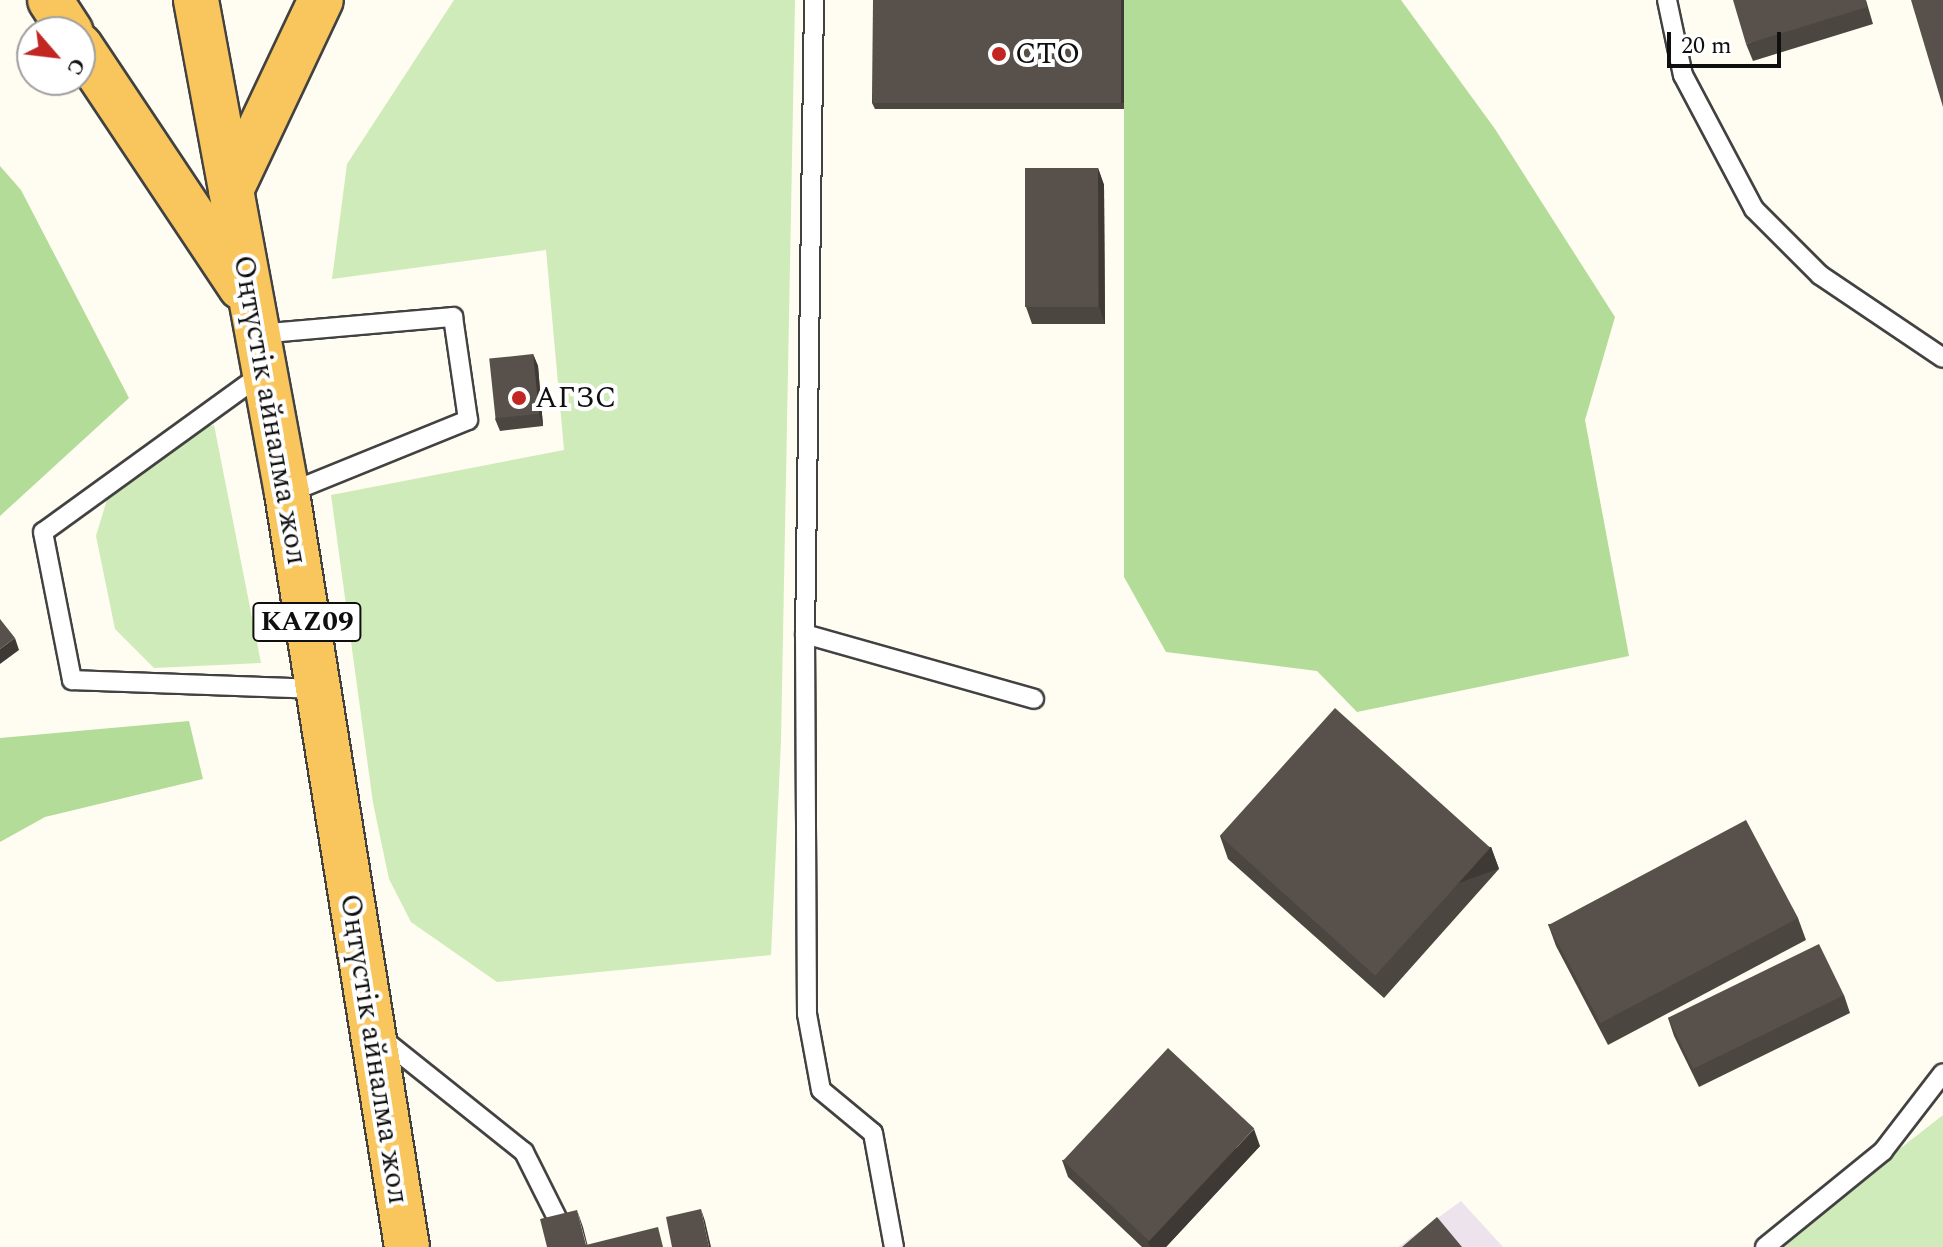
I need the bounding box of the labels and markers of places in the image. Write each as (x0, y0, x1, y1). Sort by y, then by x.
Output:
place label: СТО (1015, 36, 1080, 72)
marker: СТО (990, 45, 1008, 63)
place label: АГЗС (535, 380, 617, 416)
marker: АГЗС (510, 389, 528, 407)

